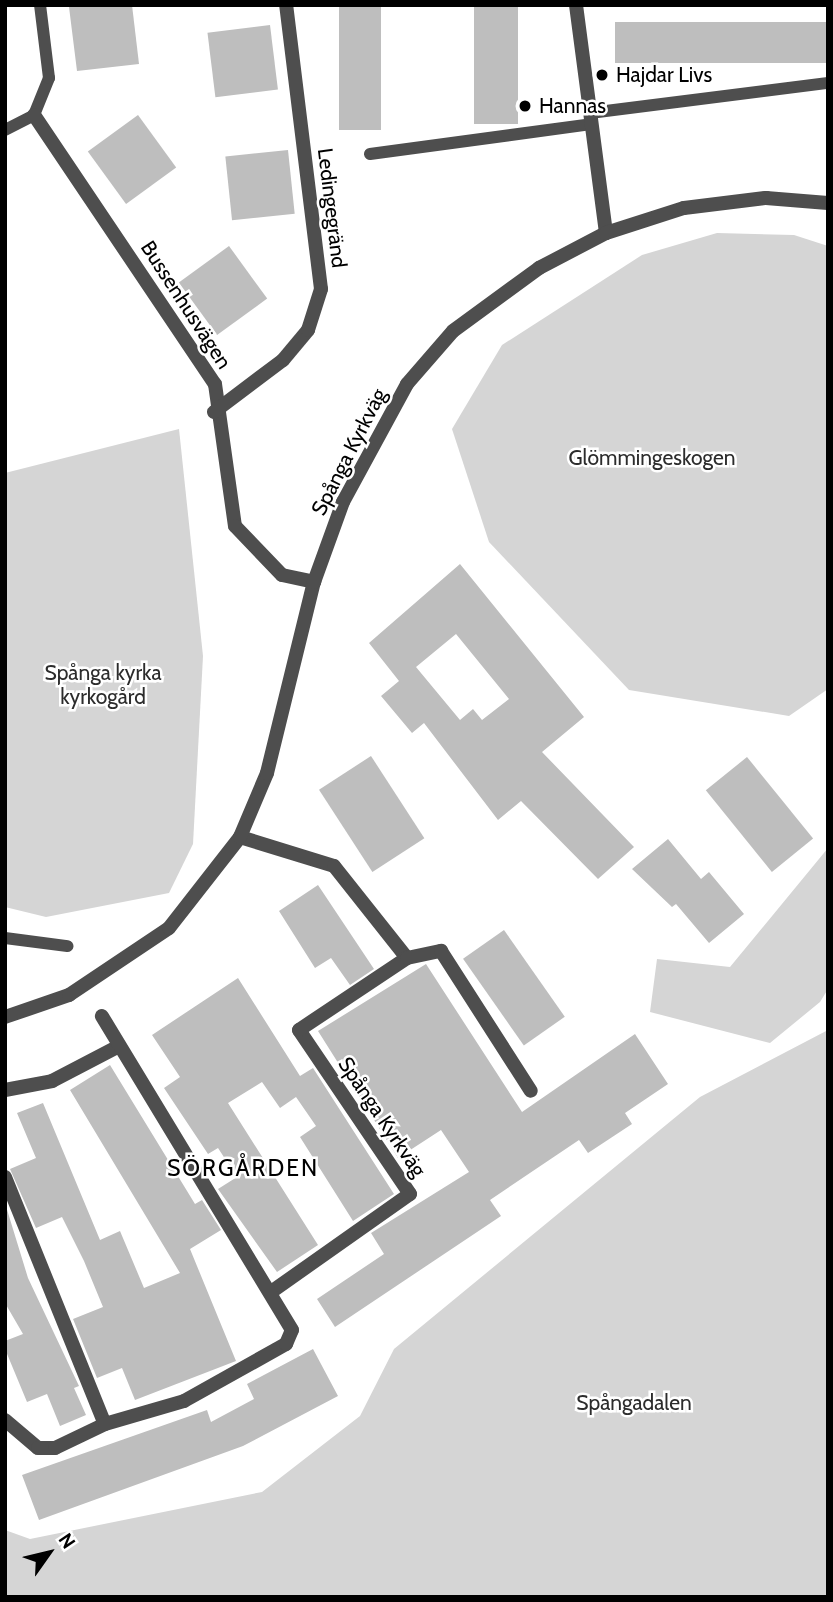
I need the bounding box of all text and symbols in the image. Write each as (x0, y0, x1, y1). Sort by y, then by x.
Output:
place label: Hajdar Livs (616, 62, 712, 88)
marker: Hajdar Livs (594, 67, 610, 83)
place label: Hannas (539, 93, 606, 119)
marker: Hannas (517, 98, 533, 114)
street label: Ledingegränd (312, 147, 352, 269)
street label: Bussenhusvägen (135, 236, 237, 374)
street label: Spånga Kyrkväg (306, 384, 392, 520)
park label: Glömmingeskogen (569, 445, 735, 471)
park label: Spånga kyrka kyrkogård (45, 660, 161, 710)
street label: Spånga Kyrkväg (333, 1052, 431, 1182)
district label: SÖRGÅRDEN (168, 1154, 318, 1182)
park label: Spångadalen (576, 1390, 692, 1416)
north arrow (14, 1518, 84, 1588)
text: N (54, 1529, 80, 1553)

